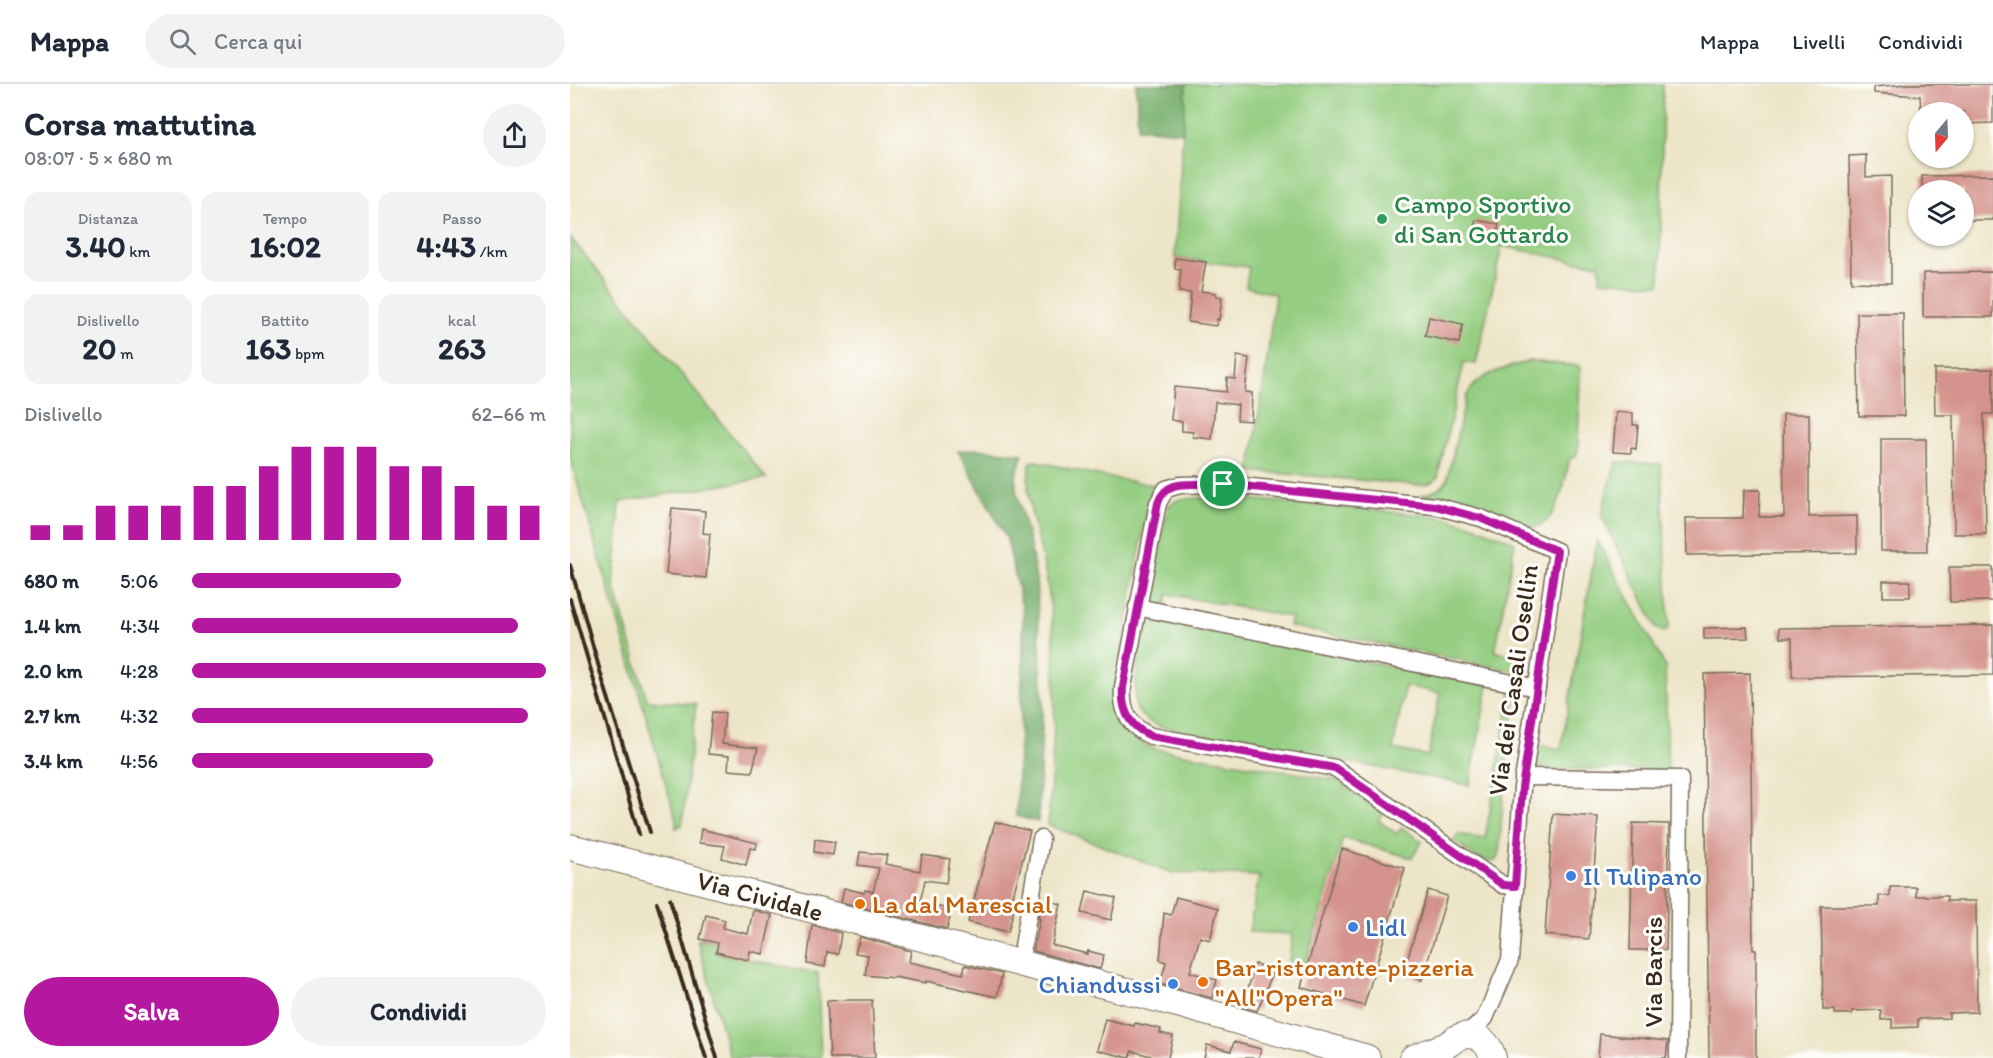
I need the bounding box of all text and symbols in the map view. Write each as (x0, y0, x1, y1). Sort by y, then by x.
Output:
search box (145, 14, 565, 68)
text: Mappa (30, 24, 109, 58)
icon: search (166, 25, 199, 58)
text: Cerca qui (214, 28, 302, 55)
text: Mappa (1700, 29, 1759, 54)
text: Livelli (1792, 29, 1845, 54)
text: Condividi (1878, 29, 1963, 54)
north arrow (1908, 102, 1974, 168)
map controls (1908, 102, 1974, 246)
text: Corsa mattutina (24, 104, 256, 143)
button: share (483, 104, 546, 167)
text: 08:07 · 5 × 680 m (24, 146, 173, 170)
button: layers (1908, 180, 1974, 246)
place label: Campo Sportivo di San Gottardo (1394, 188, 1572, 250)
text: Distanza (78, 209, 138, 228)
text: Tempo (263, 209, 307, 228)
text: Passo (442, 209, 482, 228)
marker: Campo Sportivo di San Gottardo (1375, 212, 1389, 226)
text: 3.40 (65, 228, 126, 265)
text: 16:02 (249, 228, 321, 265)
text: 4:43 (416, 228, 476, 265)
text: km (126, 242, 151, 261)
text: /km (476, 242, 508, 261)
text: Dislivello (77, 311, 139, 330)
text: Battito (261, 311, 309, 330)
text: kcal (448, 311, 476, 330)
text: 20 (82, 330, 117, 367)
text: 163 (245, 330, 291, 367)
text: 263 (438, 330, 486, 367)
text: m (117, 344, 134, 363)
text: bpm (291, 344, 325, 363)
text: Dislivello (24, 402, 103, 426)
text: 62–66 m (471, 402, 546, 426)
pin (1197, 458, 1248, 509)
icon: arrive (1206, 467, 1239, 500)
street label: Via dei Casali Osellin (1481, 562, 1545, 798)
text: 680 m (24, 569, 79, 593)
text: 5:06 (120, 569, 158, 593)
text: 1.4 km (24, 614, 81, 638)
text: 4:34 (120, 614, 160, 638)
text: 2.0 km (24, 659, 83, 683)
text: 4:28 (120, 659, 158, 683)
text: 2.7 km (24, 704, 80, 728)
text: 4:32 (120, 704, 158, 728)
text: 3.4 km (24, 749, 83, 773)
text: 4:56 (120, 749, 158, 773)
place label: Il Tulipano (1583, 860, 1702, 892)
street label: Via Cividale (693, 864, 827, 928)
marker: Il Tulipano (1564, 869, 1578, 883)
place label: La dal Marescial (872, 888, 1052, 920)
marker: La dal Marescial (853, 897, 867, 911)
place label: Lidl (1365, 911, 1407, 943)
street label: Via Barcis (1637, 916, 1669, 1028)
marker: Lidl (1346, 920, 1360, 934)
place label: Bar-ristorante-pizzeria "All"Opera" (1215, 951, 1474, 1013)
place label: Chiandussi (1039, 968, 1161, 1000)
marker: Bar-ristorante-pizzeria "All"Opera" (1196, 975, 1210, 989)
button: Salva (24, 977, 279, 1046)
button: Condividi (291, 977, 546, 1046)
marker: Chiandussi (1166, 977, 1180, 991)

